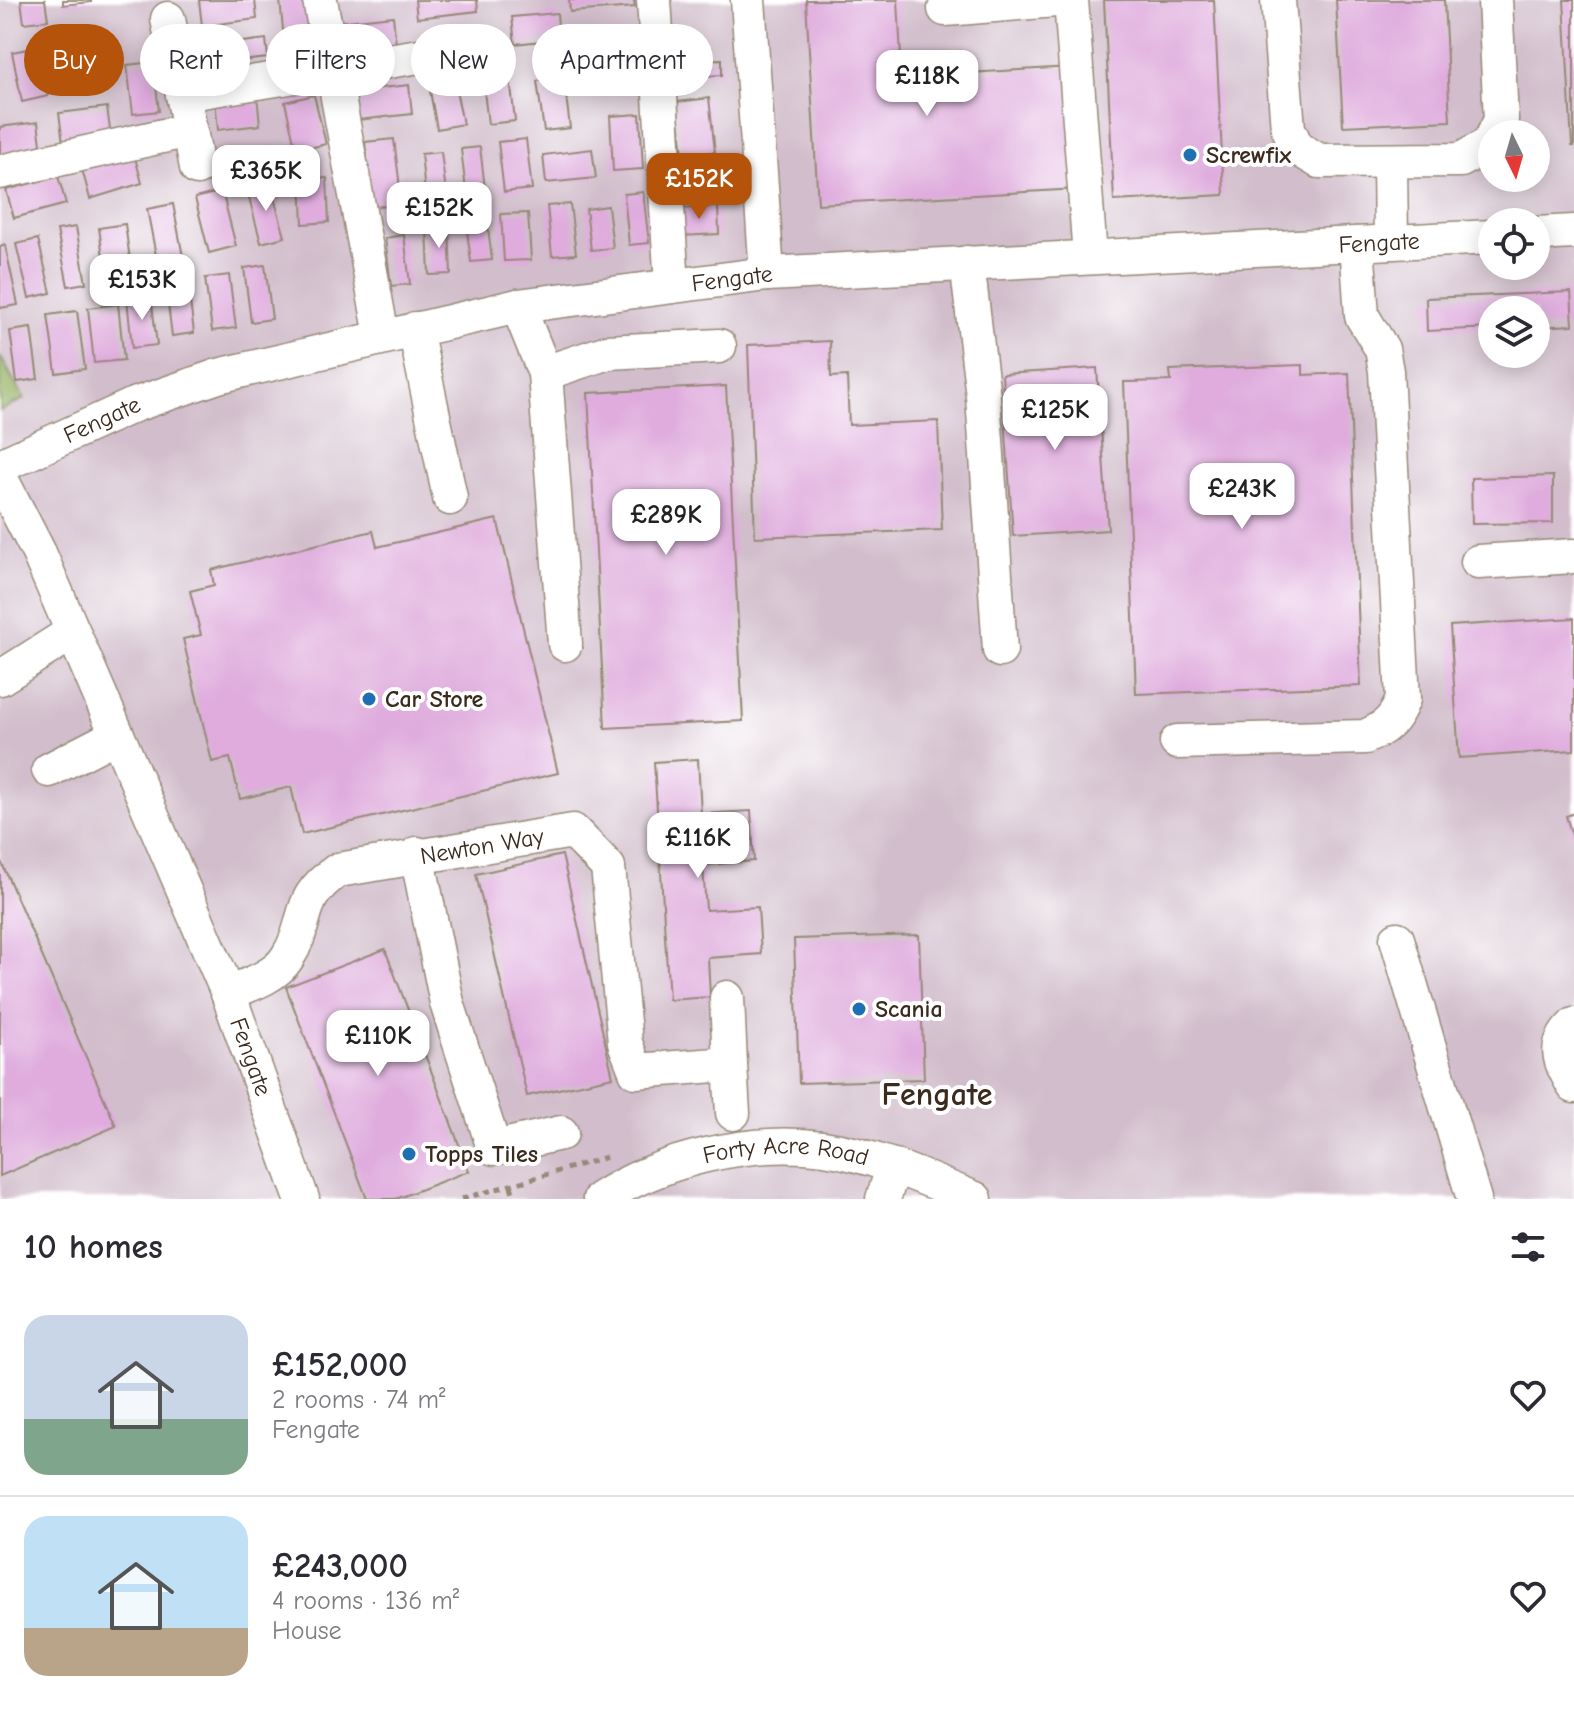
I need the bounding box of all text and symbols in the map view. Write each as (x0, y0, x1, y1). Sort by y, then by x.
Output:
chip: Buy (24, 24, 124, 96)
chip: Rent (140, 24, 250, 96)
chip: Filters (266, 24, 395, 96)
chip: New (411, 24, 516, 96)
chip: Apartment (532, 24, 713, 96)
pin: £118K (871, 50, 983, 118)
text: £118K (894, 61, 960, 91)
north arrow (1478, 120, 1550, 192)
map controls (1478, 120, 1550, 368)
place label: Screwfix (1206, 141, 1292, 169)
pin: £365K (210, 145, 322, 213)
marker: Screwfix (1181, 146, 1199, 164)
pin: £152K (643, 153, 755, 221)
text: £365K (230, 156, 302, 186)
text: £152K (665, 164, 733, 194)
pin: £152K (383, 182, 495, 250)
text: £152K (405, 193, 473, 223)
button: locate (1478, 208, 1550, 280)
street label: Fengate (1338, 227, 1420, 259)
pin: £153K (86, 254, 198, 322)
street label: Fengate (690, 259, 774, 298)
text: £153K (108, 265, 176, 295)
button: layers (1478, 296, 1550, 368)
pin: £125K (999, 384, 1111, 452)
street label: Fengate (59, 390, 145, 449)
text: £125K (1021, 395, 1089, 425)
pin: £243K (1186, 463, 1298, 531)
text: £243K (1208, 474, 1276, 504)
pin: £289K (610, 489, 722, 557)
text: £289K (630, 500, 702, 530)
place label: Car Store (385, 685, 484, 713)
marker: Car Store (360, 690, 378, 708)
pin: £116K (642, 812, 754, 880)
street label: Newton Way (418, 822, 546, 870)
text: £116K (665, 823, 731, 853)
place label: Scania (875, 995, 943, 1023)
marker: Scania (850, 1000, 868, 1018)
pin: £110K (322, 1010, 434, 1078)
street label: Fengate (224, 1014, 278, 1100)
text: £110K (344, 1021, 412, 1051)
district label: Fengate (882, 1076, 992, 1113)
street label: Forty Acre Road (700, 1131, 872, 1171)
place label: Topps Tiles (425, 1140, 538, 1168)
marker: Topps Tiles (400, 1145, 418, 1163)
icon: filters (1506, 1225, 1550, 1269)
text: 10 homes (24, 1227, 163, 1267)
text: £152,000 (272, 1345, 408, 1385)
icon: home (88, 1347, 184, 1443)
icon: heart (1506, 1373, 1550, 1417)
text: 2 rooms · 74 m² (272, 1385, 445, 1415)
text: Fengate (272, 1415, 360, 1445)
text: £243,000 (272, 1546, 408, 1586)
icon: home (88, 1548, 184, 1644)
icon: heart (1506, 1574, 1550, 1618)
text: 4 rooms · 136 m² (272, 1586, 459, 1616)
text: House (272, 1616, 342, 1646)

